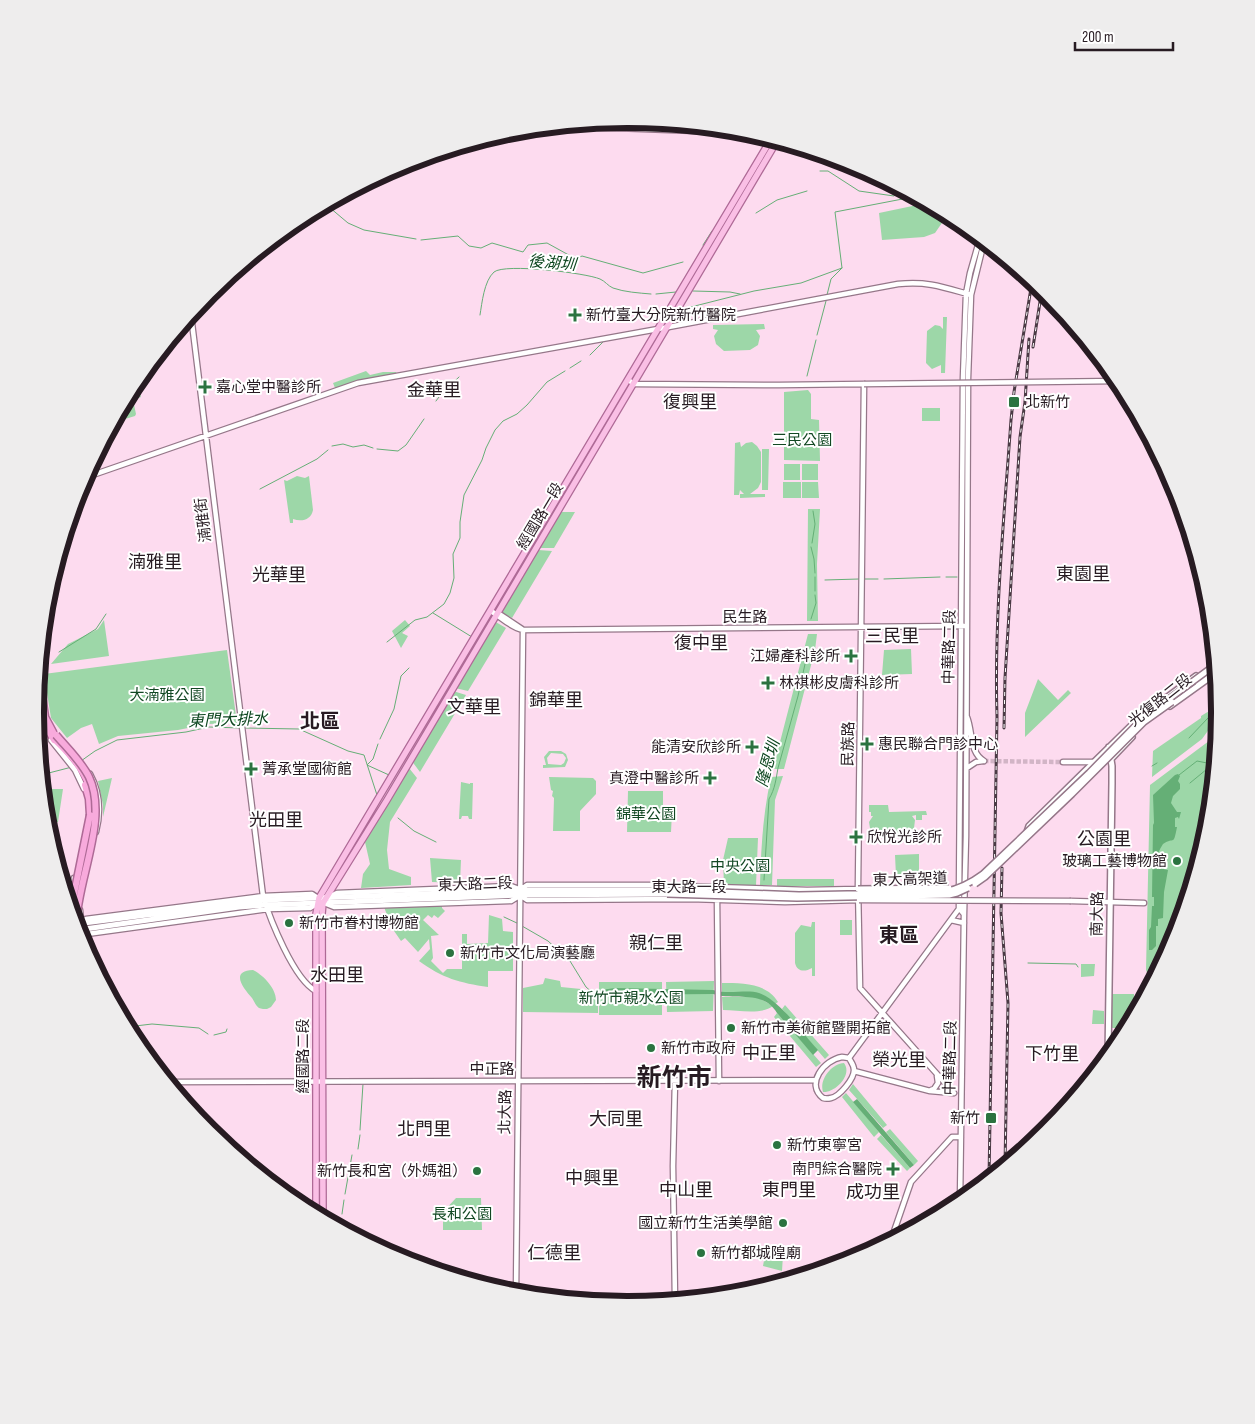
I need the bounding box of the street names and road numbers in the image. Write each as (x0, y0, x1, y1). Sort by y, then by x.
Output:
street label: 經國路一段 (513, 479, 568, 553)
street label: 湳雅街 (191, 496, 216, 543)
street label: 民生路 (722, 608, 768, 627)
street label: 中華路二段 (939, 609, 960, 685)
street label: 光復路二段 (1125, 670, 1196, 731)
street label: 民族路 (839, 721, 858, 767)
street label: 東大高架道 (872, 869, 948, 890)
street label: 東大路二段 (437, 874, 513, 895)
street label: 東大路一段 (651, 878, 727, 897)
street label: 南大路 (1088, 891, 1107, 937)
street label: 經國路二段 (294, 1018, 313, 1094)
street label: 中華路二段 (940, 1020, 961, 1096)
street label: 中正路 (469, 1060, 515, 1079)
street label: 北大路 (496, 1089, 515, 1135)

